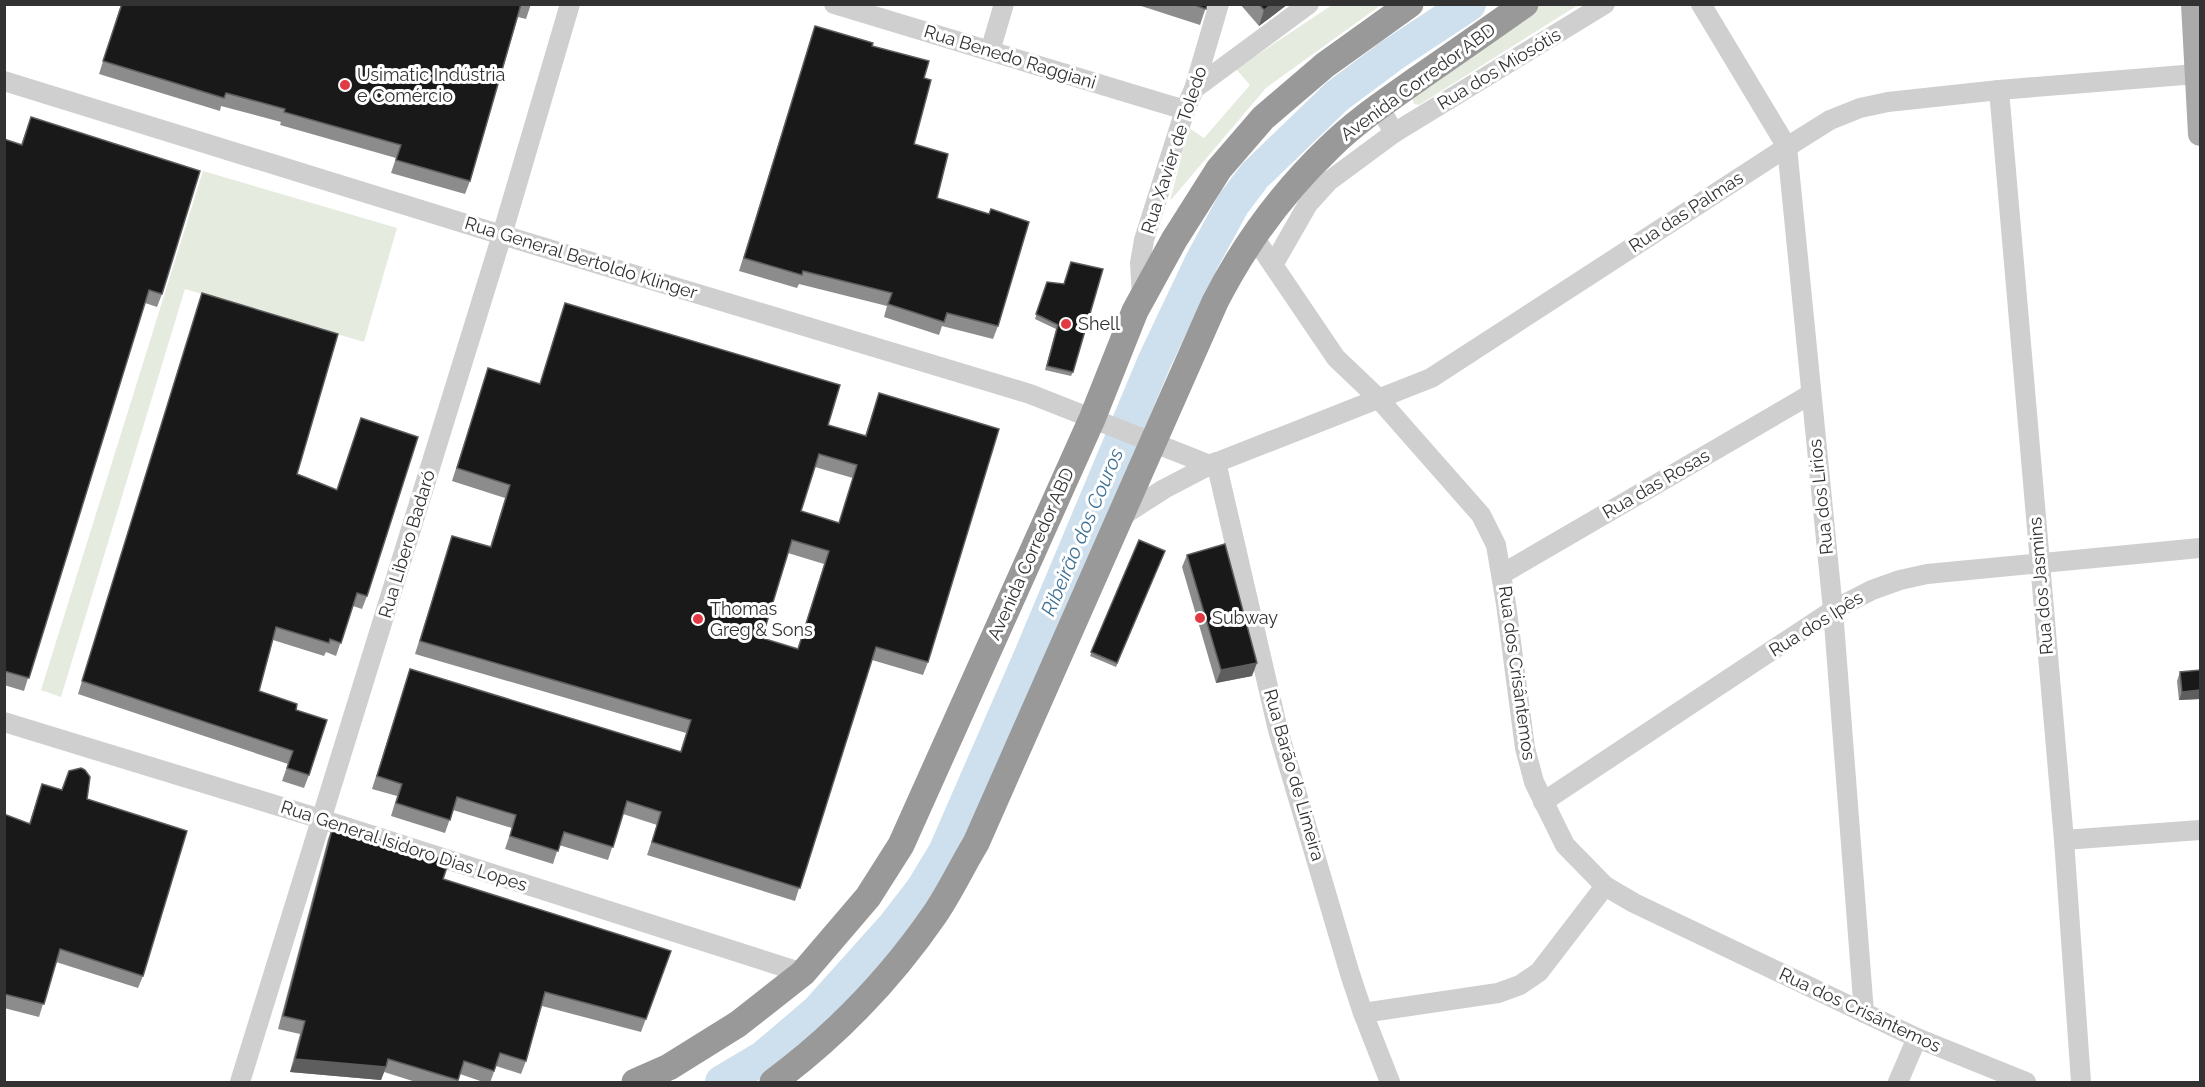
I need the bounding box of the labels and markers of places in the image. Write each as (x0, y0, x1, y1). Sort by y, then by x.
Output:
place label: Usimatic Indústria e Comércio (357, 64, 505, 106)
marker: Usimatic Indústria e Comércio (338, 78, 352, 92)
place label: Shell (1078, 313, 1120, 334)
marker: Shell (1059, 317, 1073, 331)
place label: Thomas Greg & Sons (710, 598, 813, 640)
place label: Subway (1212, 607, 1278, 628)
marker: Subway (1193, 611, 1207, 625)
marker: Thomas Greg & Sons (691, 612, 705, 626)

